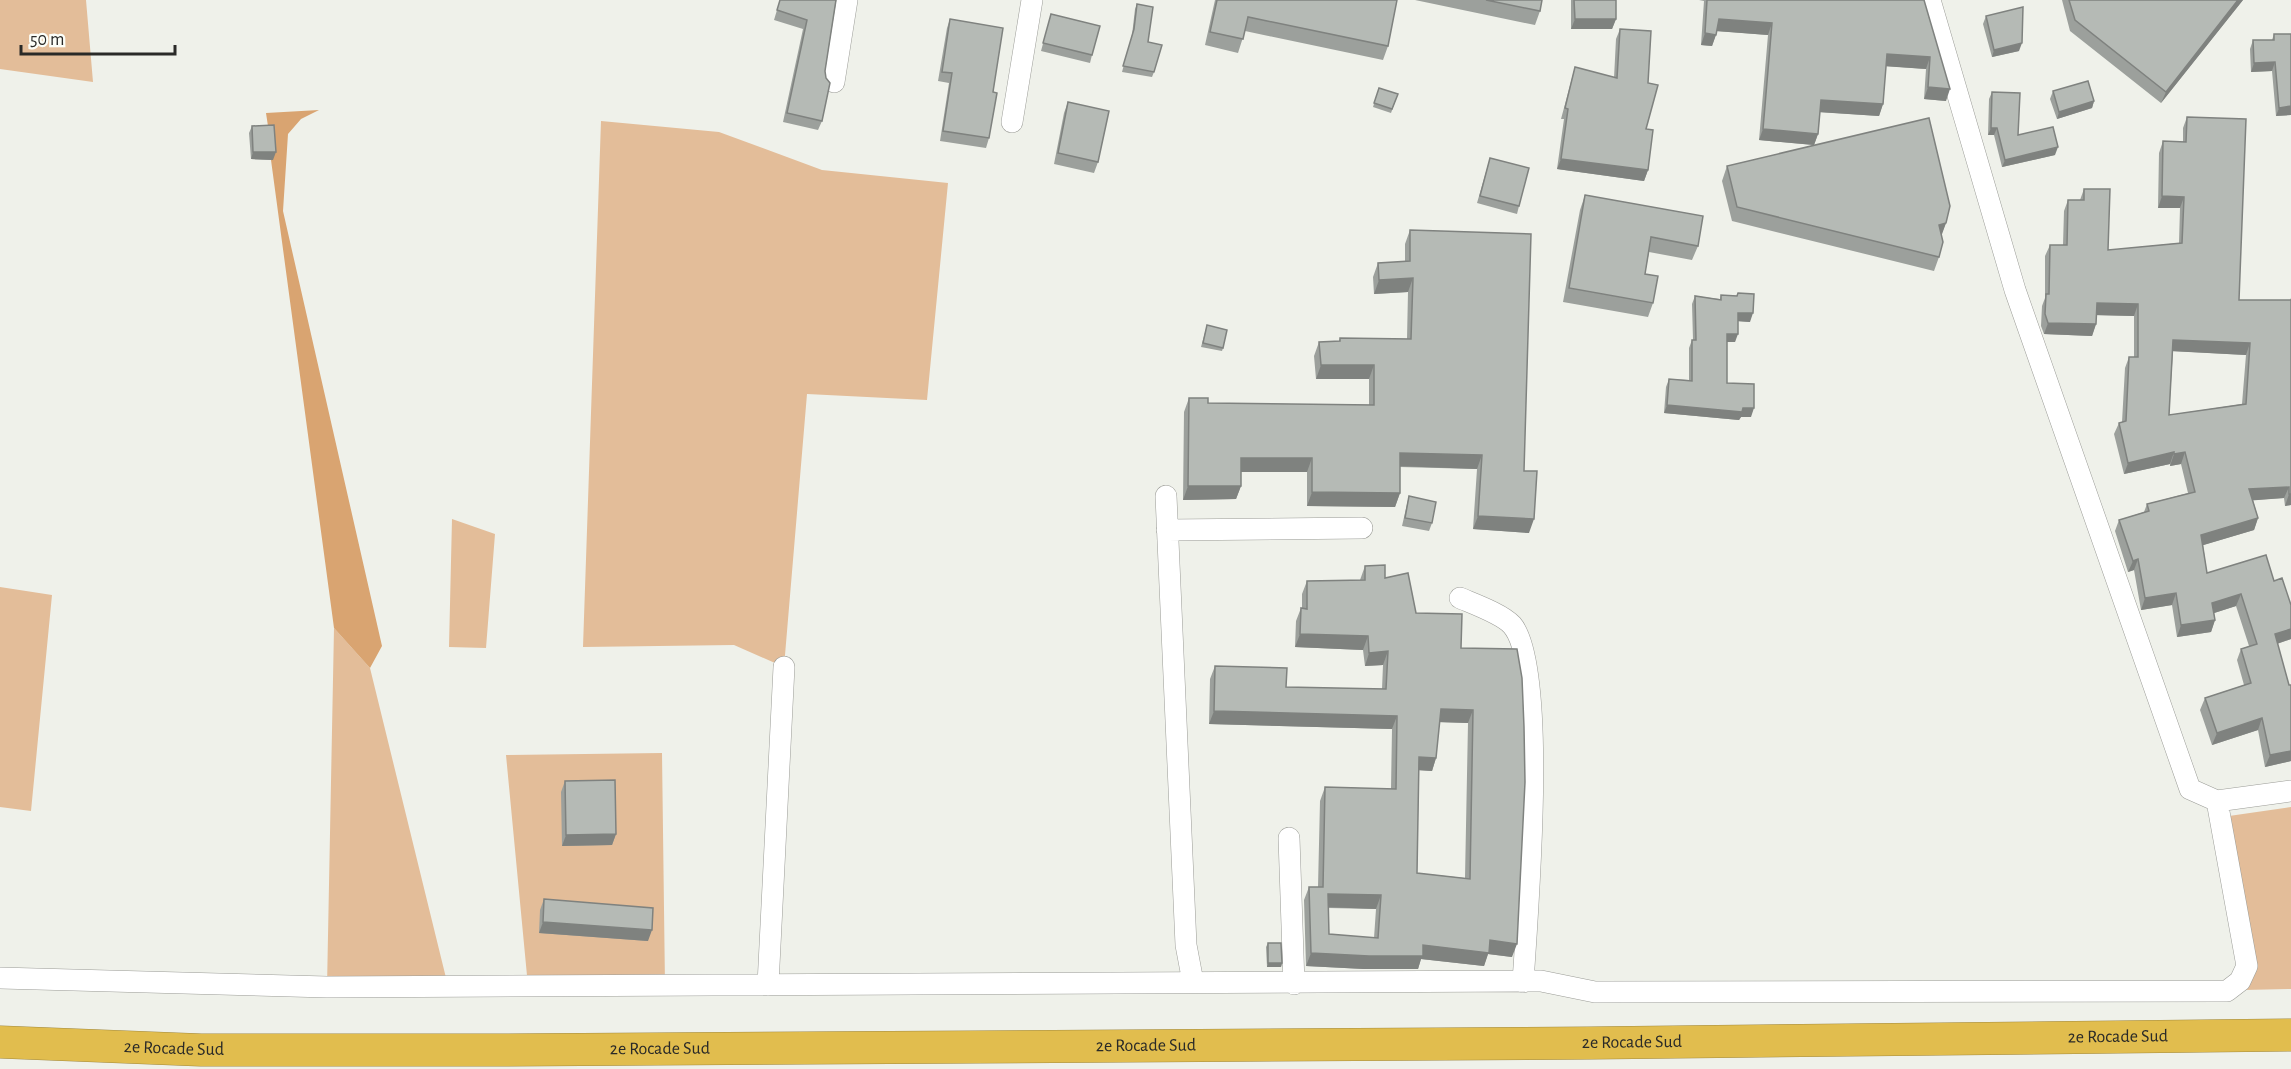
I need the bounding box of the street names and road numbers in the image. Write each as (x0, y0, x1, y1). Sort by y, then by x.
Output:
street label: 2e Rocade Sud (2067, 1027, 2168, 1047)
street label: 2e Rocade Sud (1582, 1033, 1682, 1052)
street label: 2e Rocade Sud (1096, 1037, 1196, 1055)
street label: 2e Rocade Sud (123, 1038, 224, 1059)
street label: 2e Rocade Sud (610, 1040, 710, 1058)

